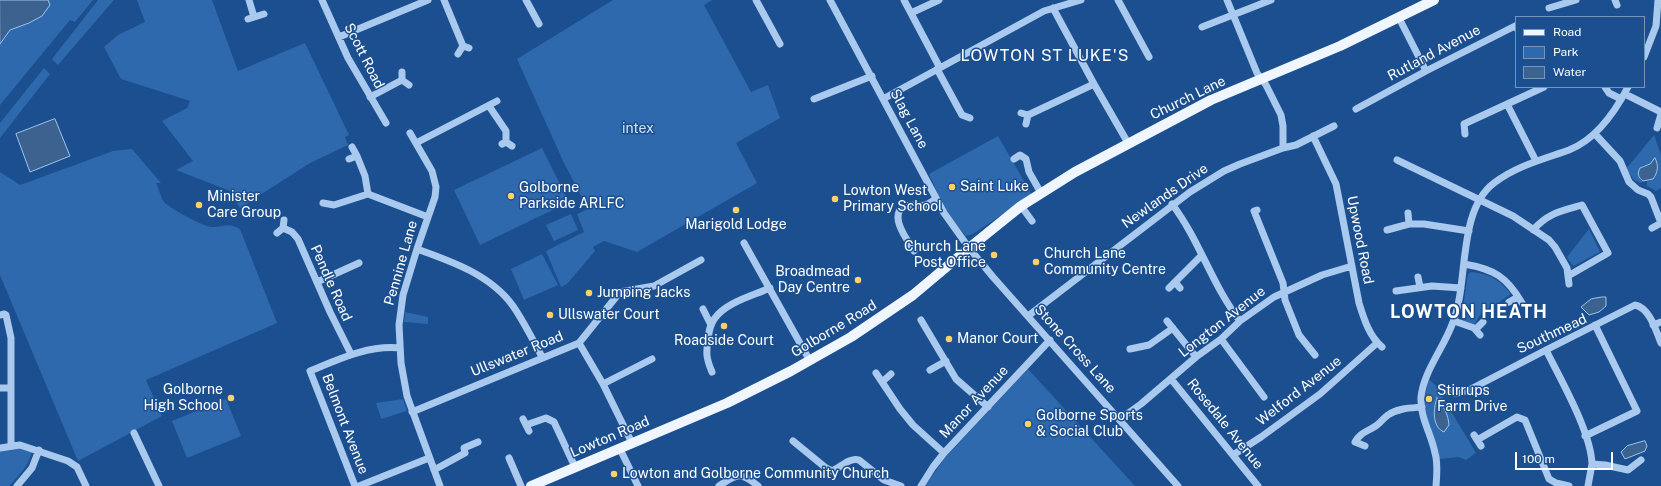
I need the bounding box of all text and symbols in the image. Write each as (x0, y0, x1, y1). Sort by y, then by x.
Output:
legend (1515, 16, 1645, 88)
street label: Scott Road (340, 20, 388, 92)
street label: Rutland Avenue (1385, 21, 1483, 85)
text: Road (1553, 25, 1581, 39)
text: Park (1553, 45, 1579, 59)
district label: LOWTON ST LUKE'S (961, 46, 1129, 66)
text: Water (1553, 65, 1586, 79)
street label: Church Lane (1148, 73, 1228, 123)
street label: Slag Lane (886, 86, 932, 152)
park label: intex (622, 121, 654, 137)
street label: Newlands Drive (1119, 160, 1211, 232)
place label: Saint Luke (960, 179, 1029, 195)
place label: Golborne Parkside ARLFC (519, 180, 624, 212)
marker: Saint Luke (947, 182, 957, 192)
place label: Lowton West Primary School (843, 183, 942, 216)
place label: Minister Care Group (207, 189, 281, 222)
marker: Golborne Parkside ARLFC (506, 191, 516, 201)
marker: Lowton West Primary School (830, 194, 840, 204)
street label: Upwood Road (1343, 194, 1377, 286)
marker: Minister Care Group (194, 200, 204, 210)
marker: Marigold Lodge (731, 205, 741, 215)
place label: Marigold Lodge (685, 217, 787, 233)
street label: Pennine Lane (381, 219, 421, 307)
place label: Church Lane Post Office (904, 239, 986, 272)
street label: Pendle Road (307, 242, 355, 324)
place label: Church Lane Community Centre (1044, 246, 1166, 278)
marker: Church Lane Post Office (989, 250, 999, 260)
marker: Church Lane Community Centre (1031, 257, 1041, 267)
place label: Broadmead Day Centre (775, 264, 850, 296)
marker: Broadmead Day Centre (853, 275, 863, 285)
street label: Longton Avenue (1175, 283, 1269, 361)
place label: Jumping Jacks (597, 285, 690, 301)
marker: Jumping Jacks (584, 288, 594, 298)
street label: Golborne Road (788, 297, 880, 361)
street label: Stone Cross Lane (1031, 301, 1119, 397)
district label: LOWTON HEATH (1390, 301, 1548, 323)
place label: Ullswater Court (558, 307, 660, 323)
marker: Ullswater Court (545, 310, 555, 320)
street label: Southmead (1514, 311, 1590, 357)
marker: Roadside Court (719, 321, 729, 331)
street label: Ullswater Road (468, 328, 566, 380)
place label: Manor Court (957, 331, 1038, 347)
place label: Roadside Court (674, 333, 774, 349)
marker: Manor Court (944, 334, 954, 344)
street label: Welford Avenue (1253, 353, 1345, 429)
street label: Manor Avenue (936, 362, 1012, 442)
street label: Belmont Avenue (318, 371, 372, 477)
street label: Rosedale Avenue (1183, 375, 1267, 473)
place label: Golborne High School (144, 382, 223, 414)
place label: Stirrups Farm Drive (1437, 383, 1507, 416)
marker: Golborne High School (226, 393, 236, 403)
marker: Stirrups Farm Drive (1424, 394, 1434, 404)
place label: Golborne Sports & Social Club (1036, 408, 1143, 440)
street label: Lowton Road (568, 413, 652, 461)
marker: Golborne Sports & Social Club (1023, 419, 1033, 429)
scale bar (1517, 444, 1615, 470)
text: 100 m (1522, 452, 1555, 466)
place label: Lowton and Golborne Community Church (622, 466, 889, 482)
marker: Lowton and Golborne Community Church (609, 469, 619, 479)

